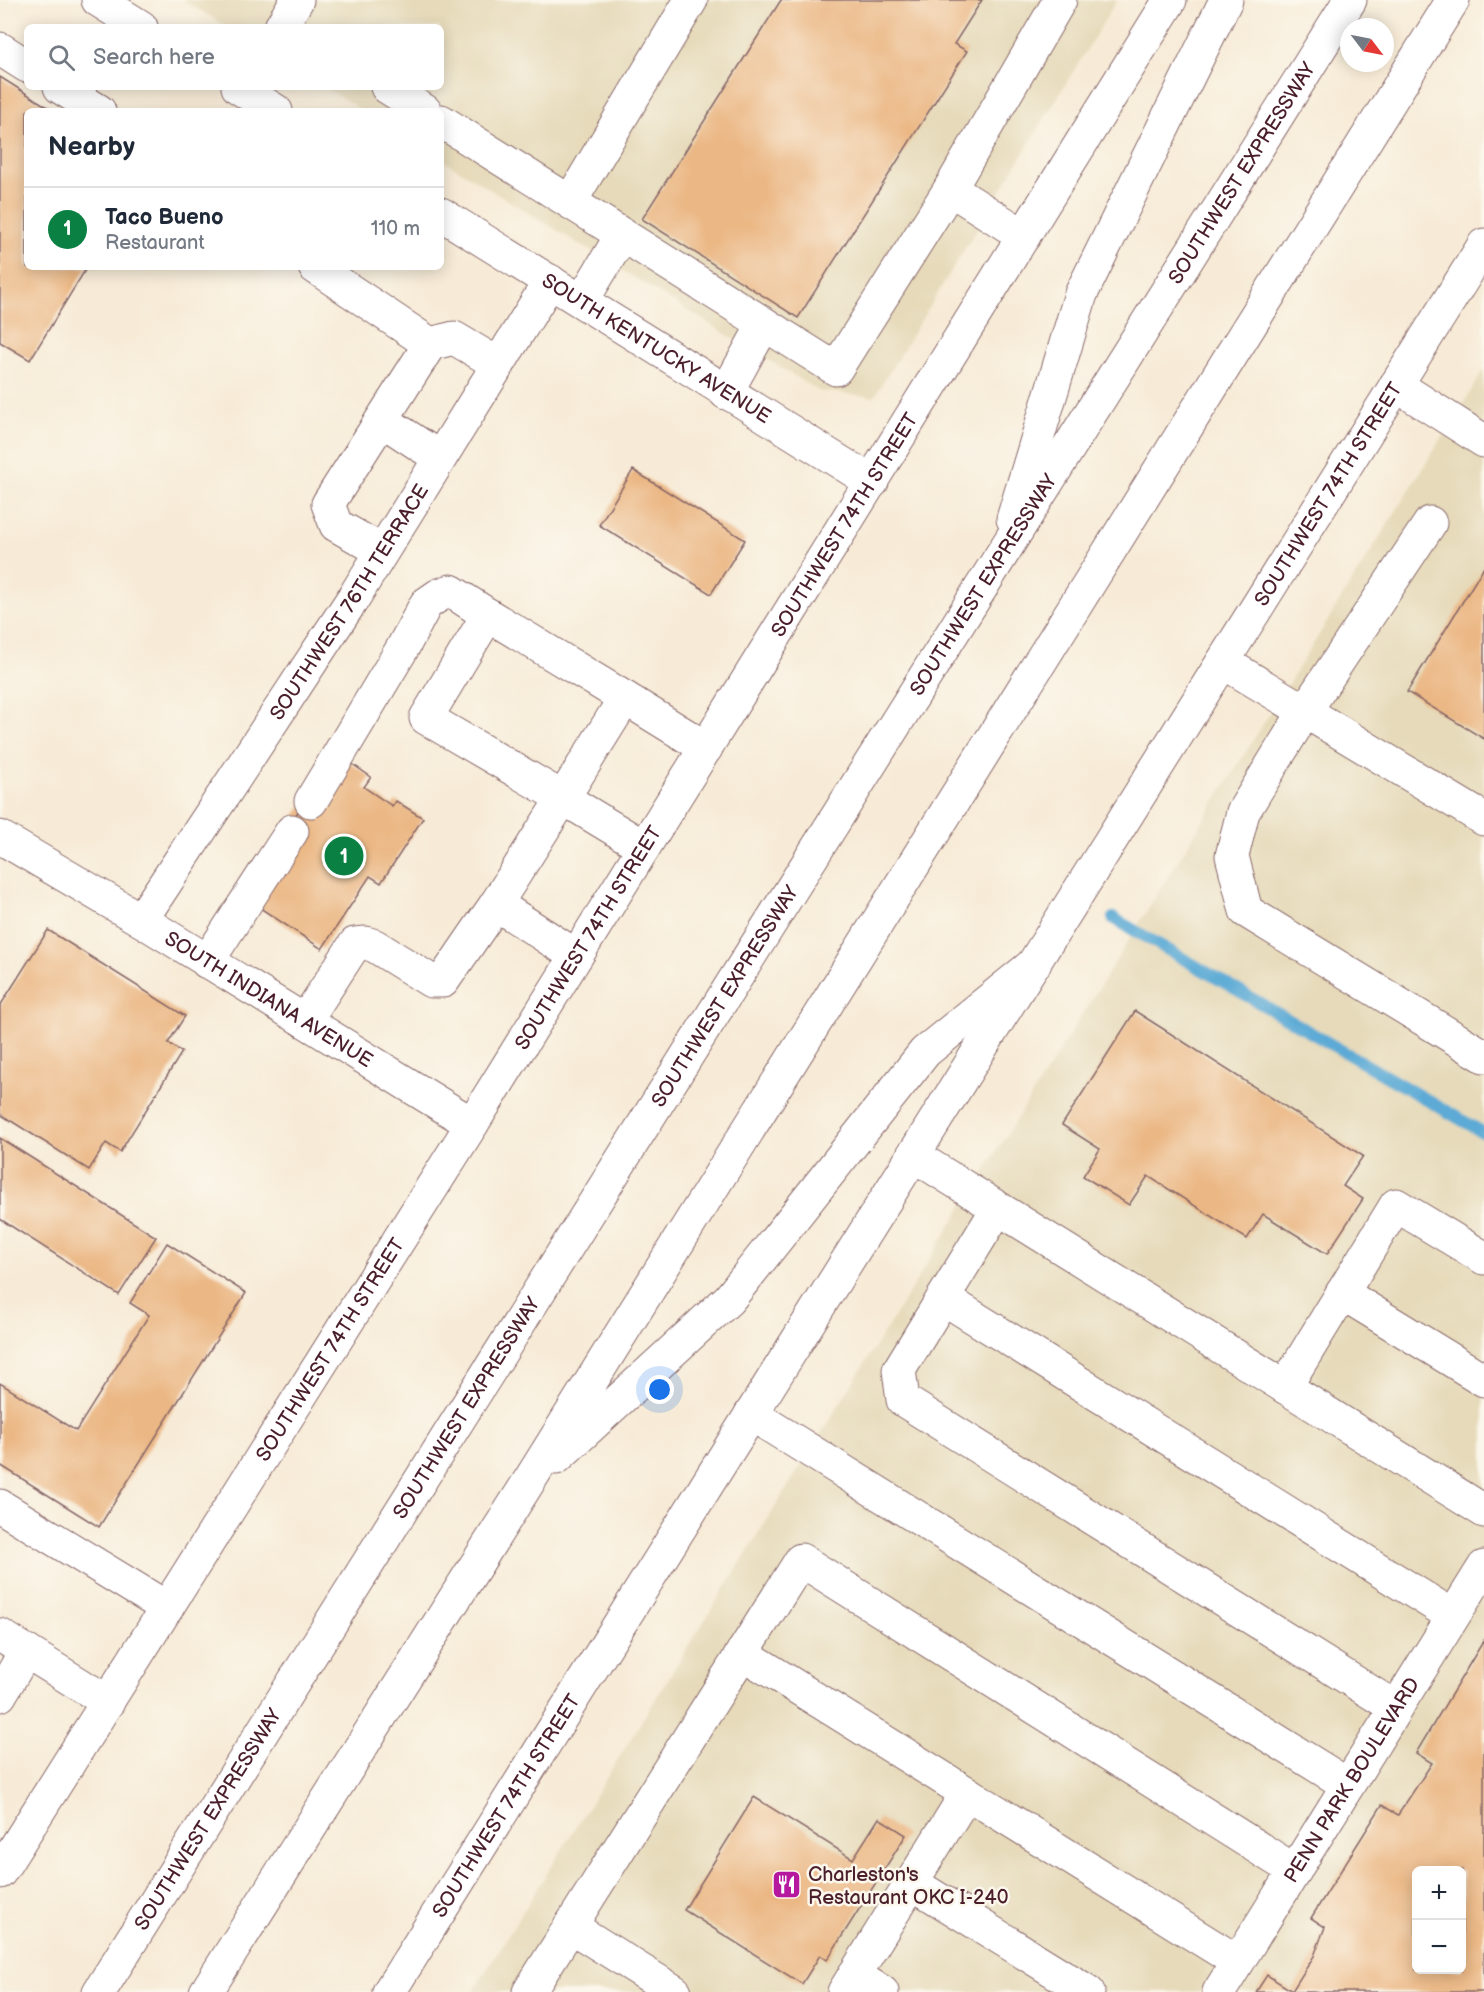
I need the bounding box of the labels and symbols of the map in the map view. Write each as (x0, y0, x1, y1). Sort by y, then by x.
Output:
north arrow (1340, 18, 1394, 72)
street label: SOUTHWEST EXPRESSWAY (1164, 58, 1321, 289)
street label: SOUTH KENTUCKY AVENUE (537, 269, 775, 429)
street label: SOUTHWEST 74TH STREET (1250, 378, 1408, 611)
street label: SOUTHWEST 74TH STREET (767, 409, 924, 642)
street label: SOUTHWEST EXPRESSWAY (905, 470, 1062, 700)
street label: SOUTHWEST 76TH TERRACE (265, 480, 434, 725)
street label: SOUTHWEST 74TH STREET (510, 822, 667, 1054)
pin: 1 (324, 834, 364, 878)
street label: SOUTHWEST EXPRESSWAY (647, 881, 804, 1112)
street label: SOUTH INDIANA AVENUE (160, 927, 377, 1073)
street label: SOUTHWEST 74TH STREET (251, 1234, 410, 1466)
street label: SOUTHWEST EXPRESSWAY (388, 1293, 545, 1523)
your location (645, 1375, 674, 1404)
street label: PENN PARK BOULEVARD (1279, 1673, 1425, 1887)
street label: SOUTHWEST 74TH STREET (428, 1690, 586, 1922)
street label: SOUTHWEST EXPRESSWAY (130, 1704, 287, 1935)
place label: Charleston's Restaurant OKC I-240 (808, 1863, 1009, 1910)
restaurant icon: Charleston's Restaurant OKC I-240 (771, 1869, 803, 1901)

